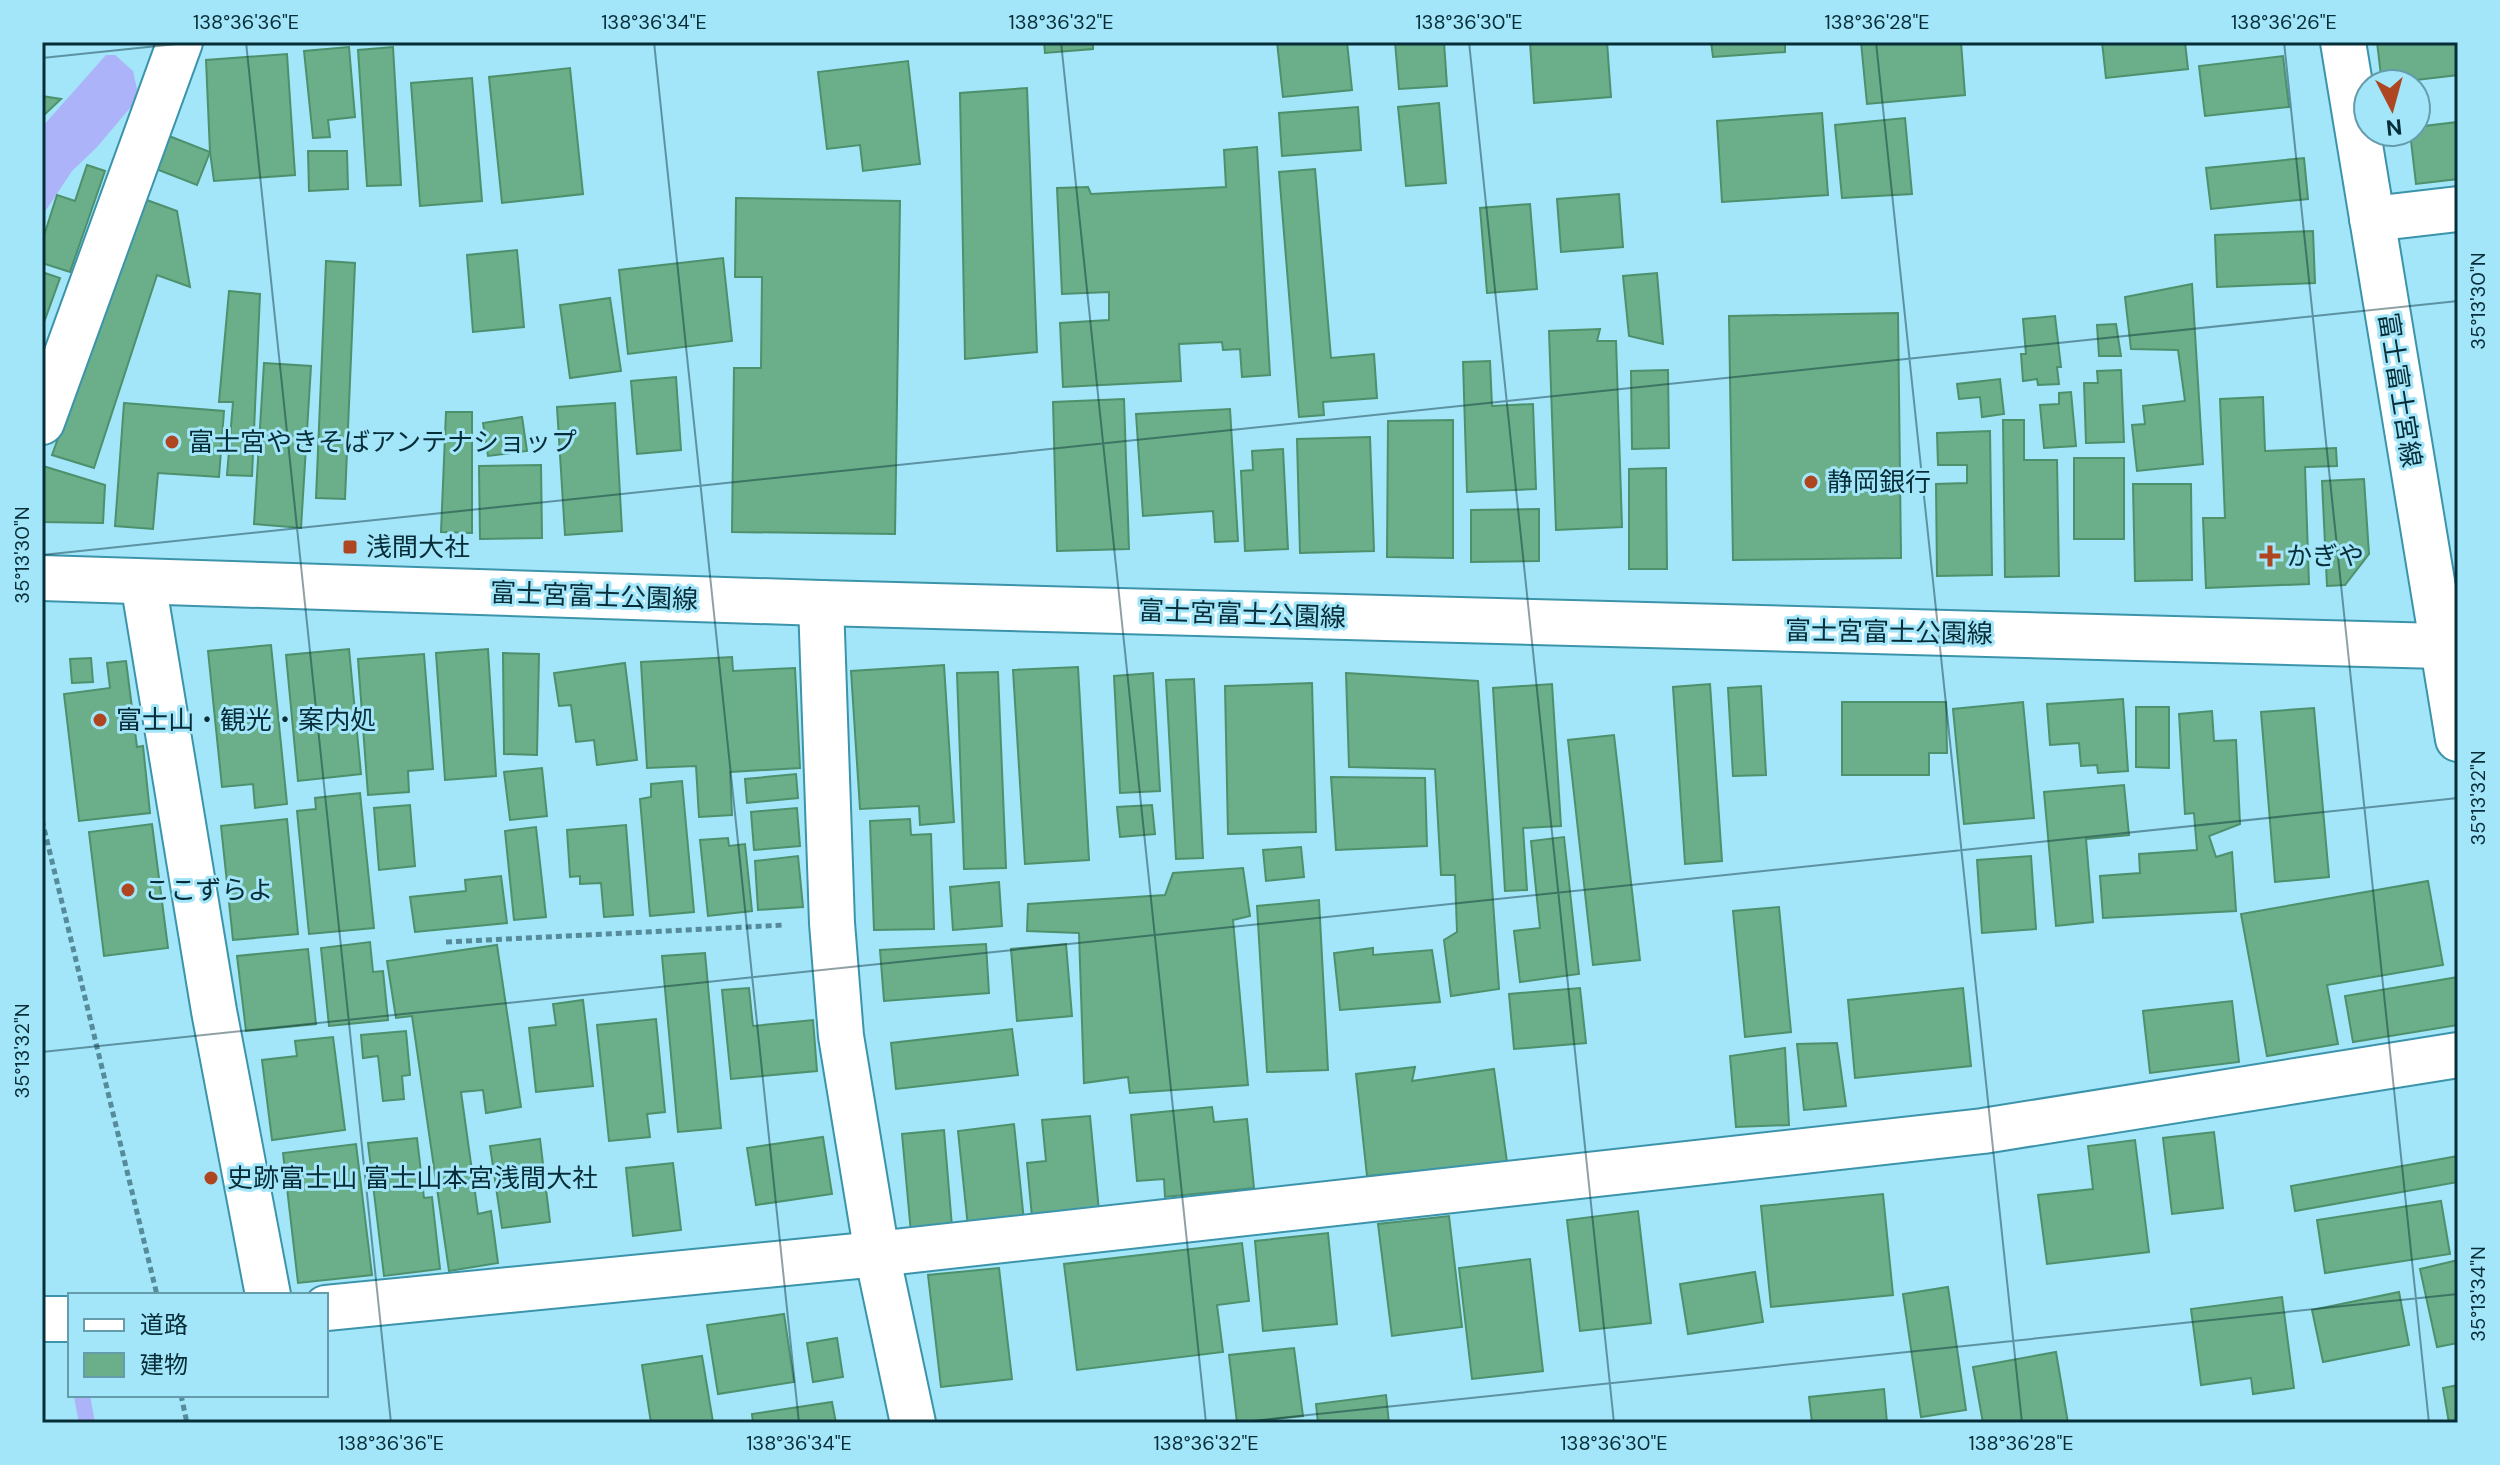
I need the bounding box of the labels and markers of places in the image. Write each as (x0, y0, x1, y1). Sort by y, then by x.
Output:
place label: 富士宮やきそばアンテナショップ (188, 425, 577, 459)
marker: 富士宮やきそばアンテナショップ (163, 433, 181, 451)
place label: 静岡銀行 (1827, 465, 1931, 499)
marker: 静岡銀行 (1802, 473, 1820, 491)
place label: 浅間大社 (366, 530, 470, 564)
marker: 浅間大社 (341, 538, 359, 556)
place label: かぎや (2286, 539, 2364, 573)
marker: かぎや (2261, 547, 2279, 565)
place label: 富士山・観光・案内処 (116, 703, 376, 737)
marker: 富士山・観光・案内処 (91, 711, 109, 729)
place label: ここずらよ (144, 873, 273, 907)
marker: ここずらよ (119, 881, 137, 899)
place label: 史跡富士山 富士山本宮浅間大社 (227, 1161, 598, 1195)
marker: 史跡富士山 富士山本宮浅間大社 (202, 1169, 220, 1187)

